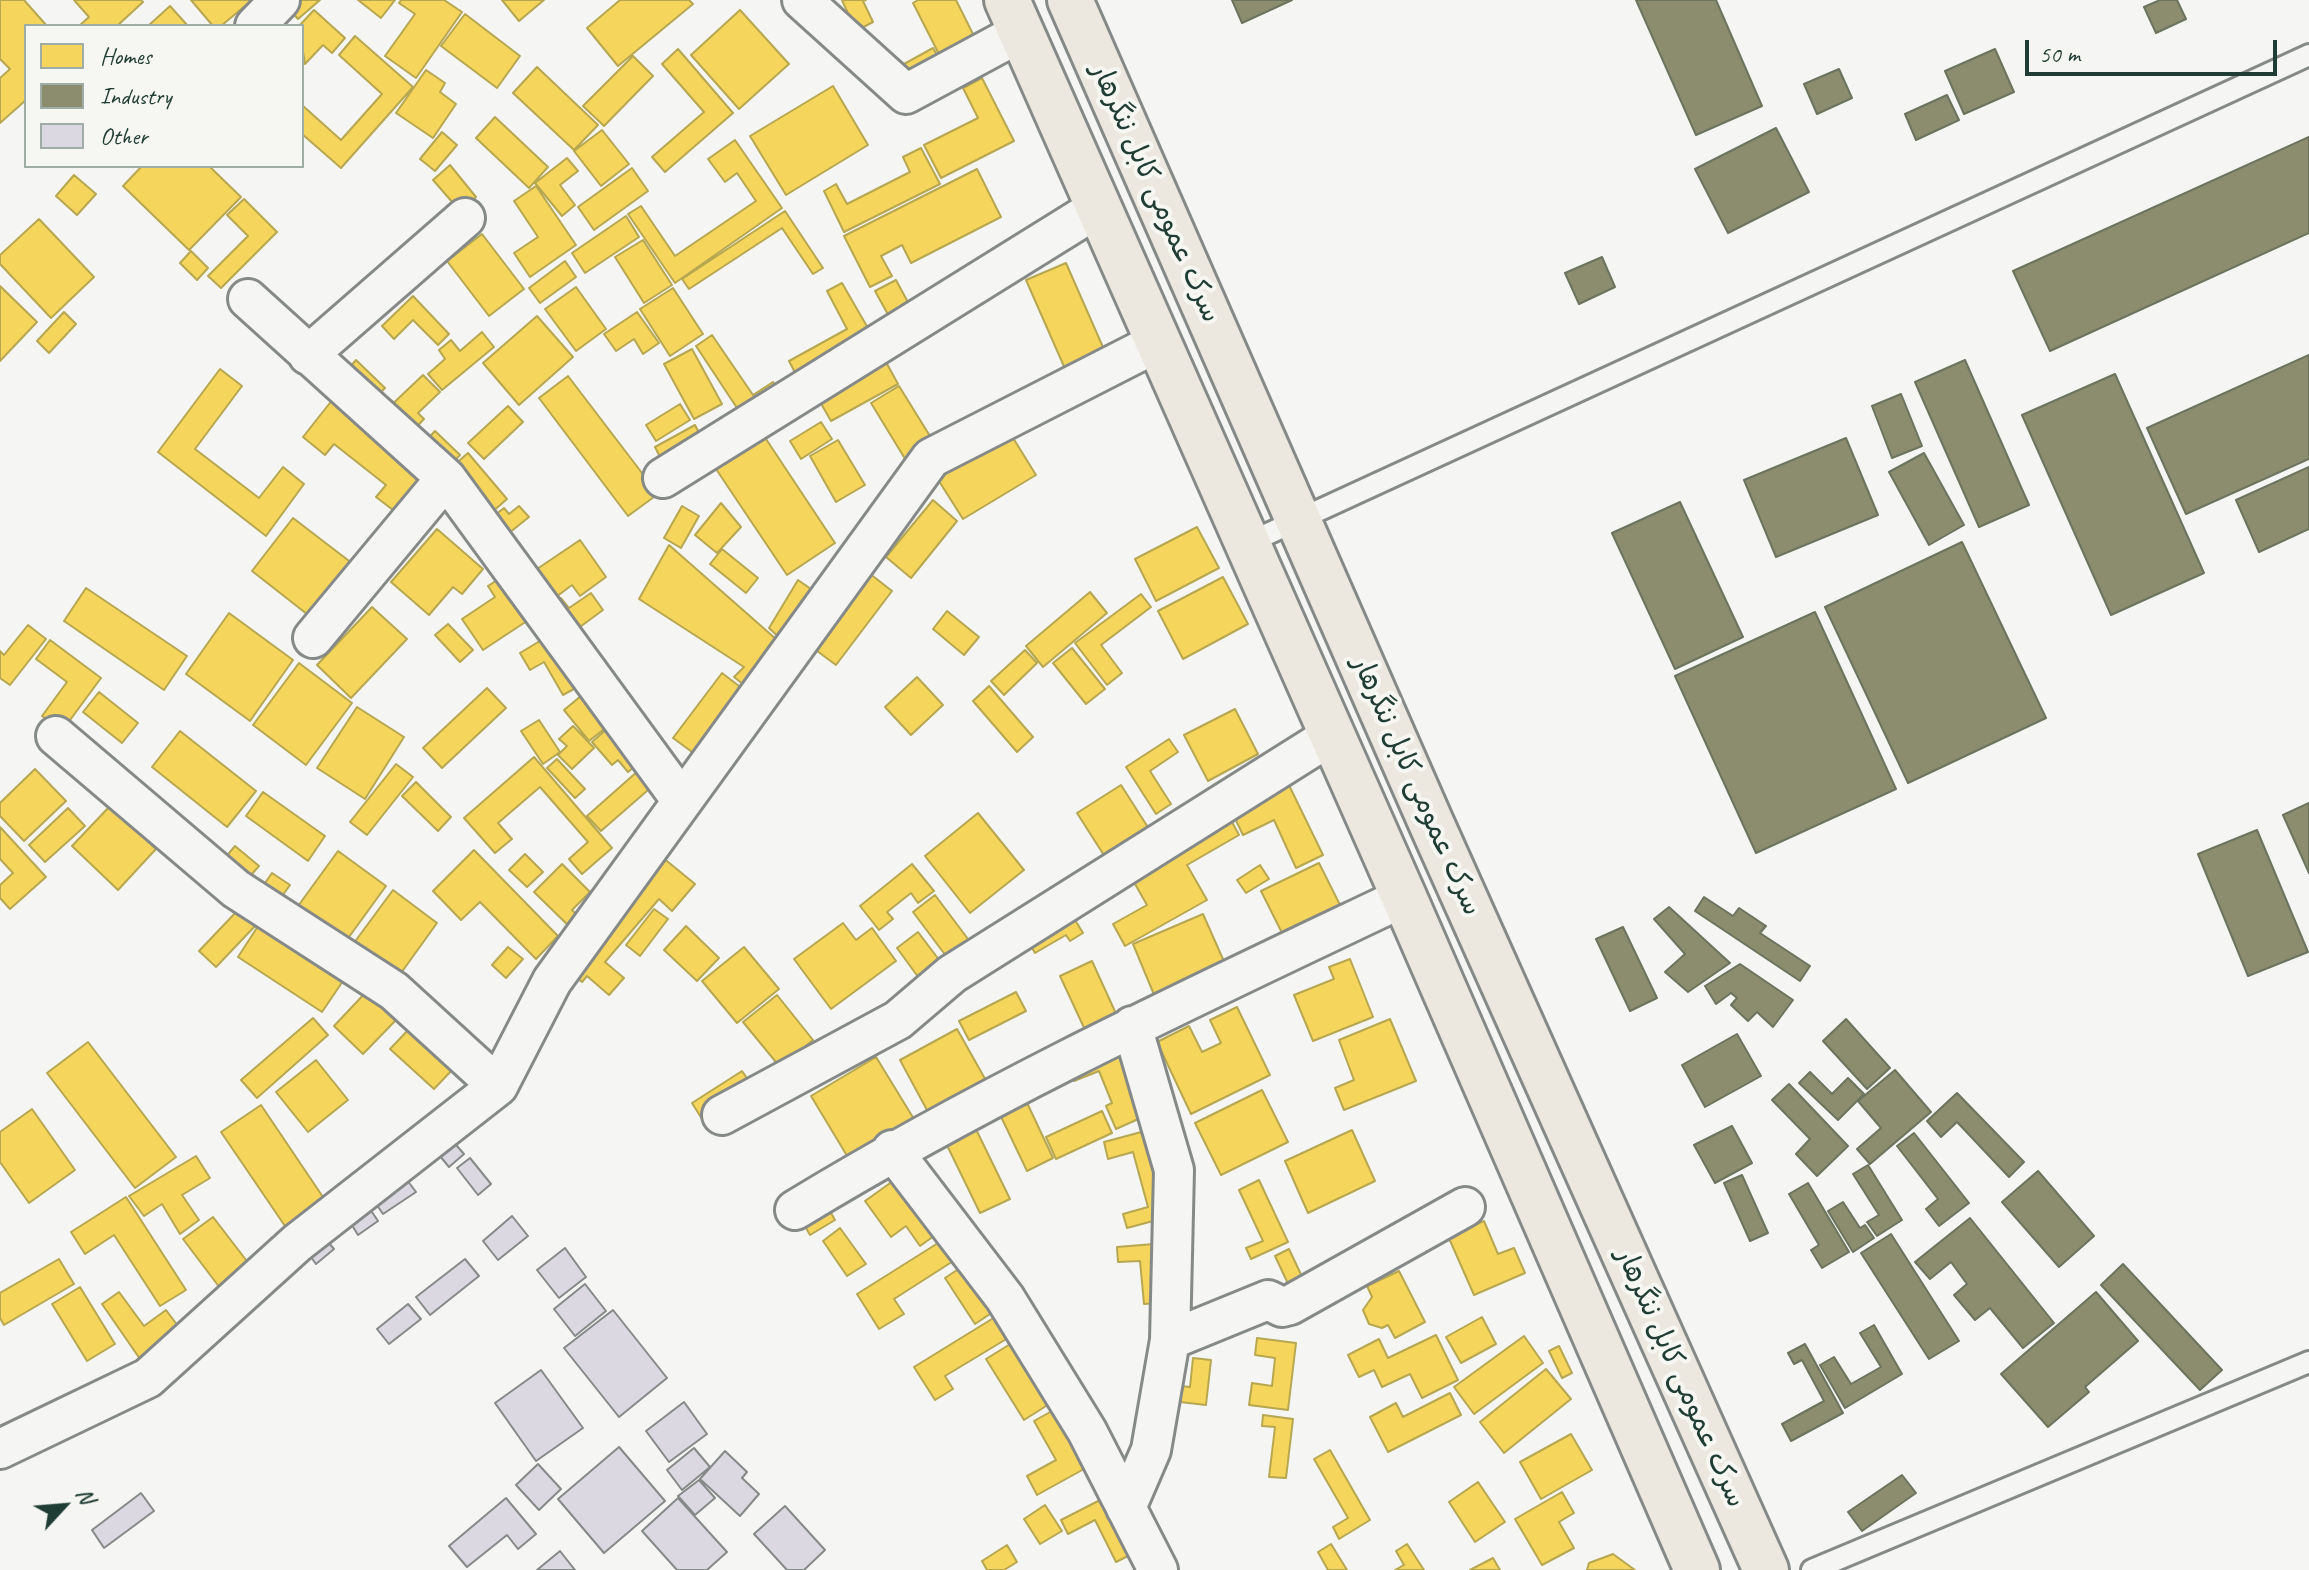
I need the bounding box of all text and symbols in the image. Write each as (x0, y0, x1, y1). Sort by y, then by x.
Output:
legend (24, 24, 304, 168)
scale bar (2029, 24, 2281, 74)
text: 50 m (2039, 39, 2080, 69)
text: Homes (100, 41, 151, 71)
street label: سرک عمومی کابل ننگرهار (1083, 58, 1227, 328)
text: Industry (100, 81, 171, 111)
text: Other (100, 121, 148, 151)
street label: سرک عمومی کابل ننگرهار (1344, 651, 1488, 921)
street label: سرک عمومی کابل ننگرهار (1608, 1243, 1752, 1513)
north arrow (24, 1466, 104, 1546)
text: N (70, 1483, 101, 1508)

